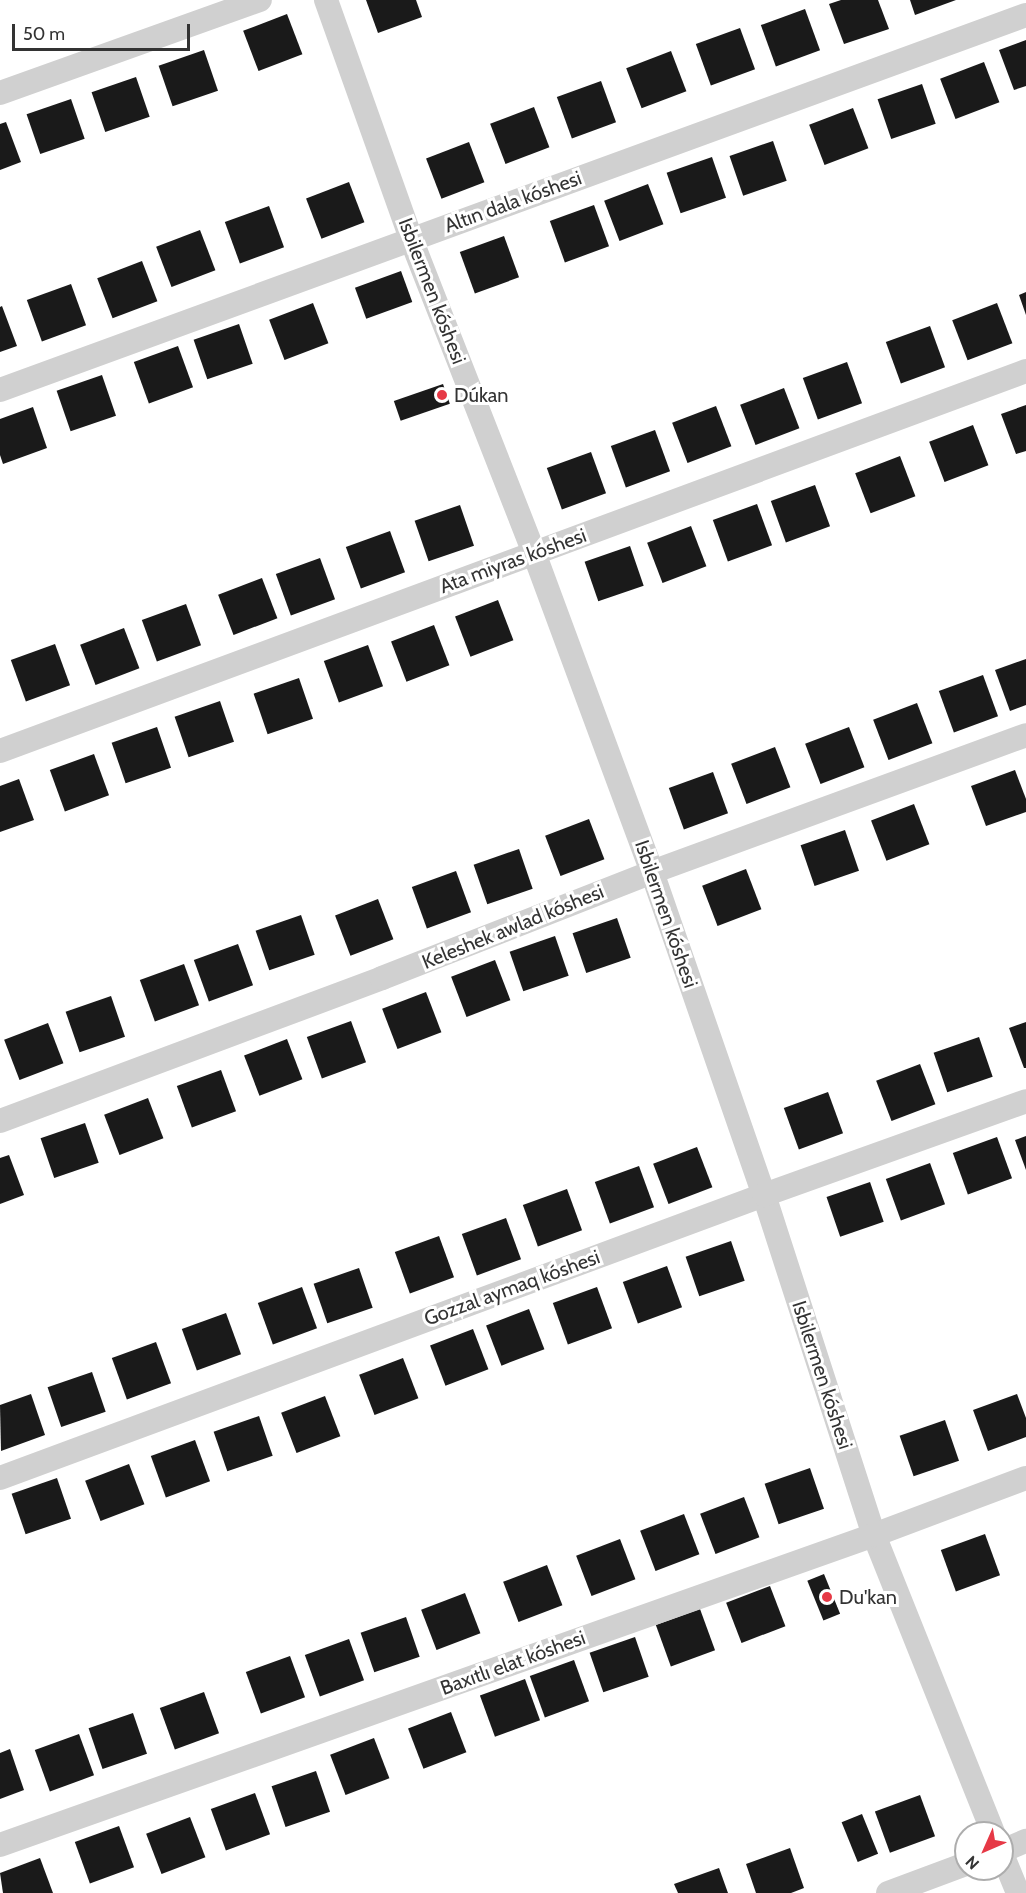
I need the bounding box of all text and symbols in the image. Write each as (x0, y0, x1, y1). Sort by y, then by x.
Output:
scale bar (15, 12, 194, 50)
text: 50 m (23, 23, 65, 45)
street label: Altın dala kóshesi (441, 166, 585, 238)
street label: Isbilermen kóshesi (393, 215, 471, 367)
place label: Dúkan (454, 383, 509, 407)
marker: Dúkan (435, 388, 449, 402)
street label: Ata miyras kóshesi (436, 523, 590, 599)
street label: Isbilermen kóshesi (629, 837, 703, 991)
street label: Keleshek awlad kóshesi (419, 880, 607, 974)
street label: Gozzal aymaq kóshesi (421, 1245, 603, 1331)
street label: Isbilermen kóshesi (787, 1298, 857, 1452)
place label: Du'kan (839, 1585, 897, 1609)
marker: Du'kan (820, 1590, 834, 1604)
street label: Baxıtlı elat kóshesi (437, 1626, 589, 1700)
north arrow (954, 1821, 1014, 1881)
text: N (962, 1852, 983, 1873)

